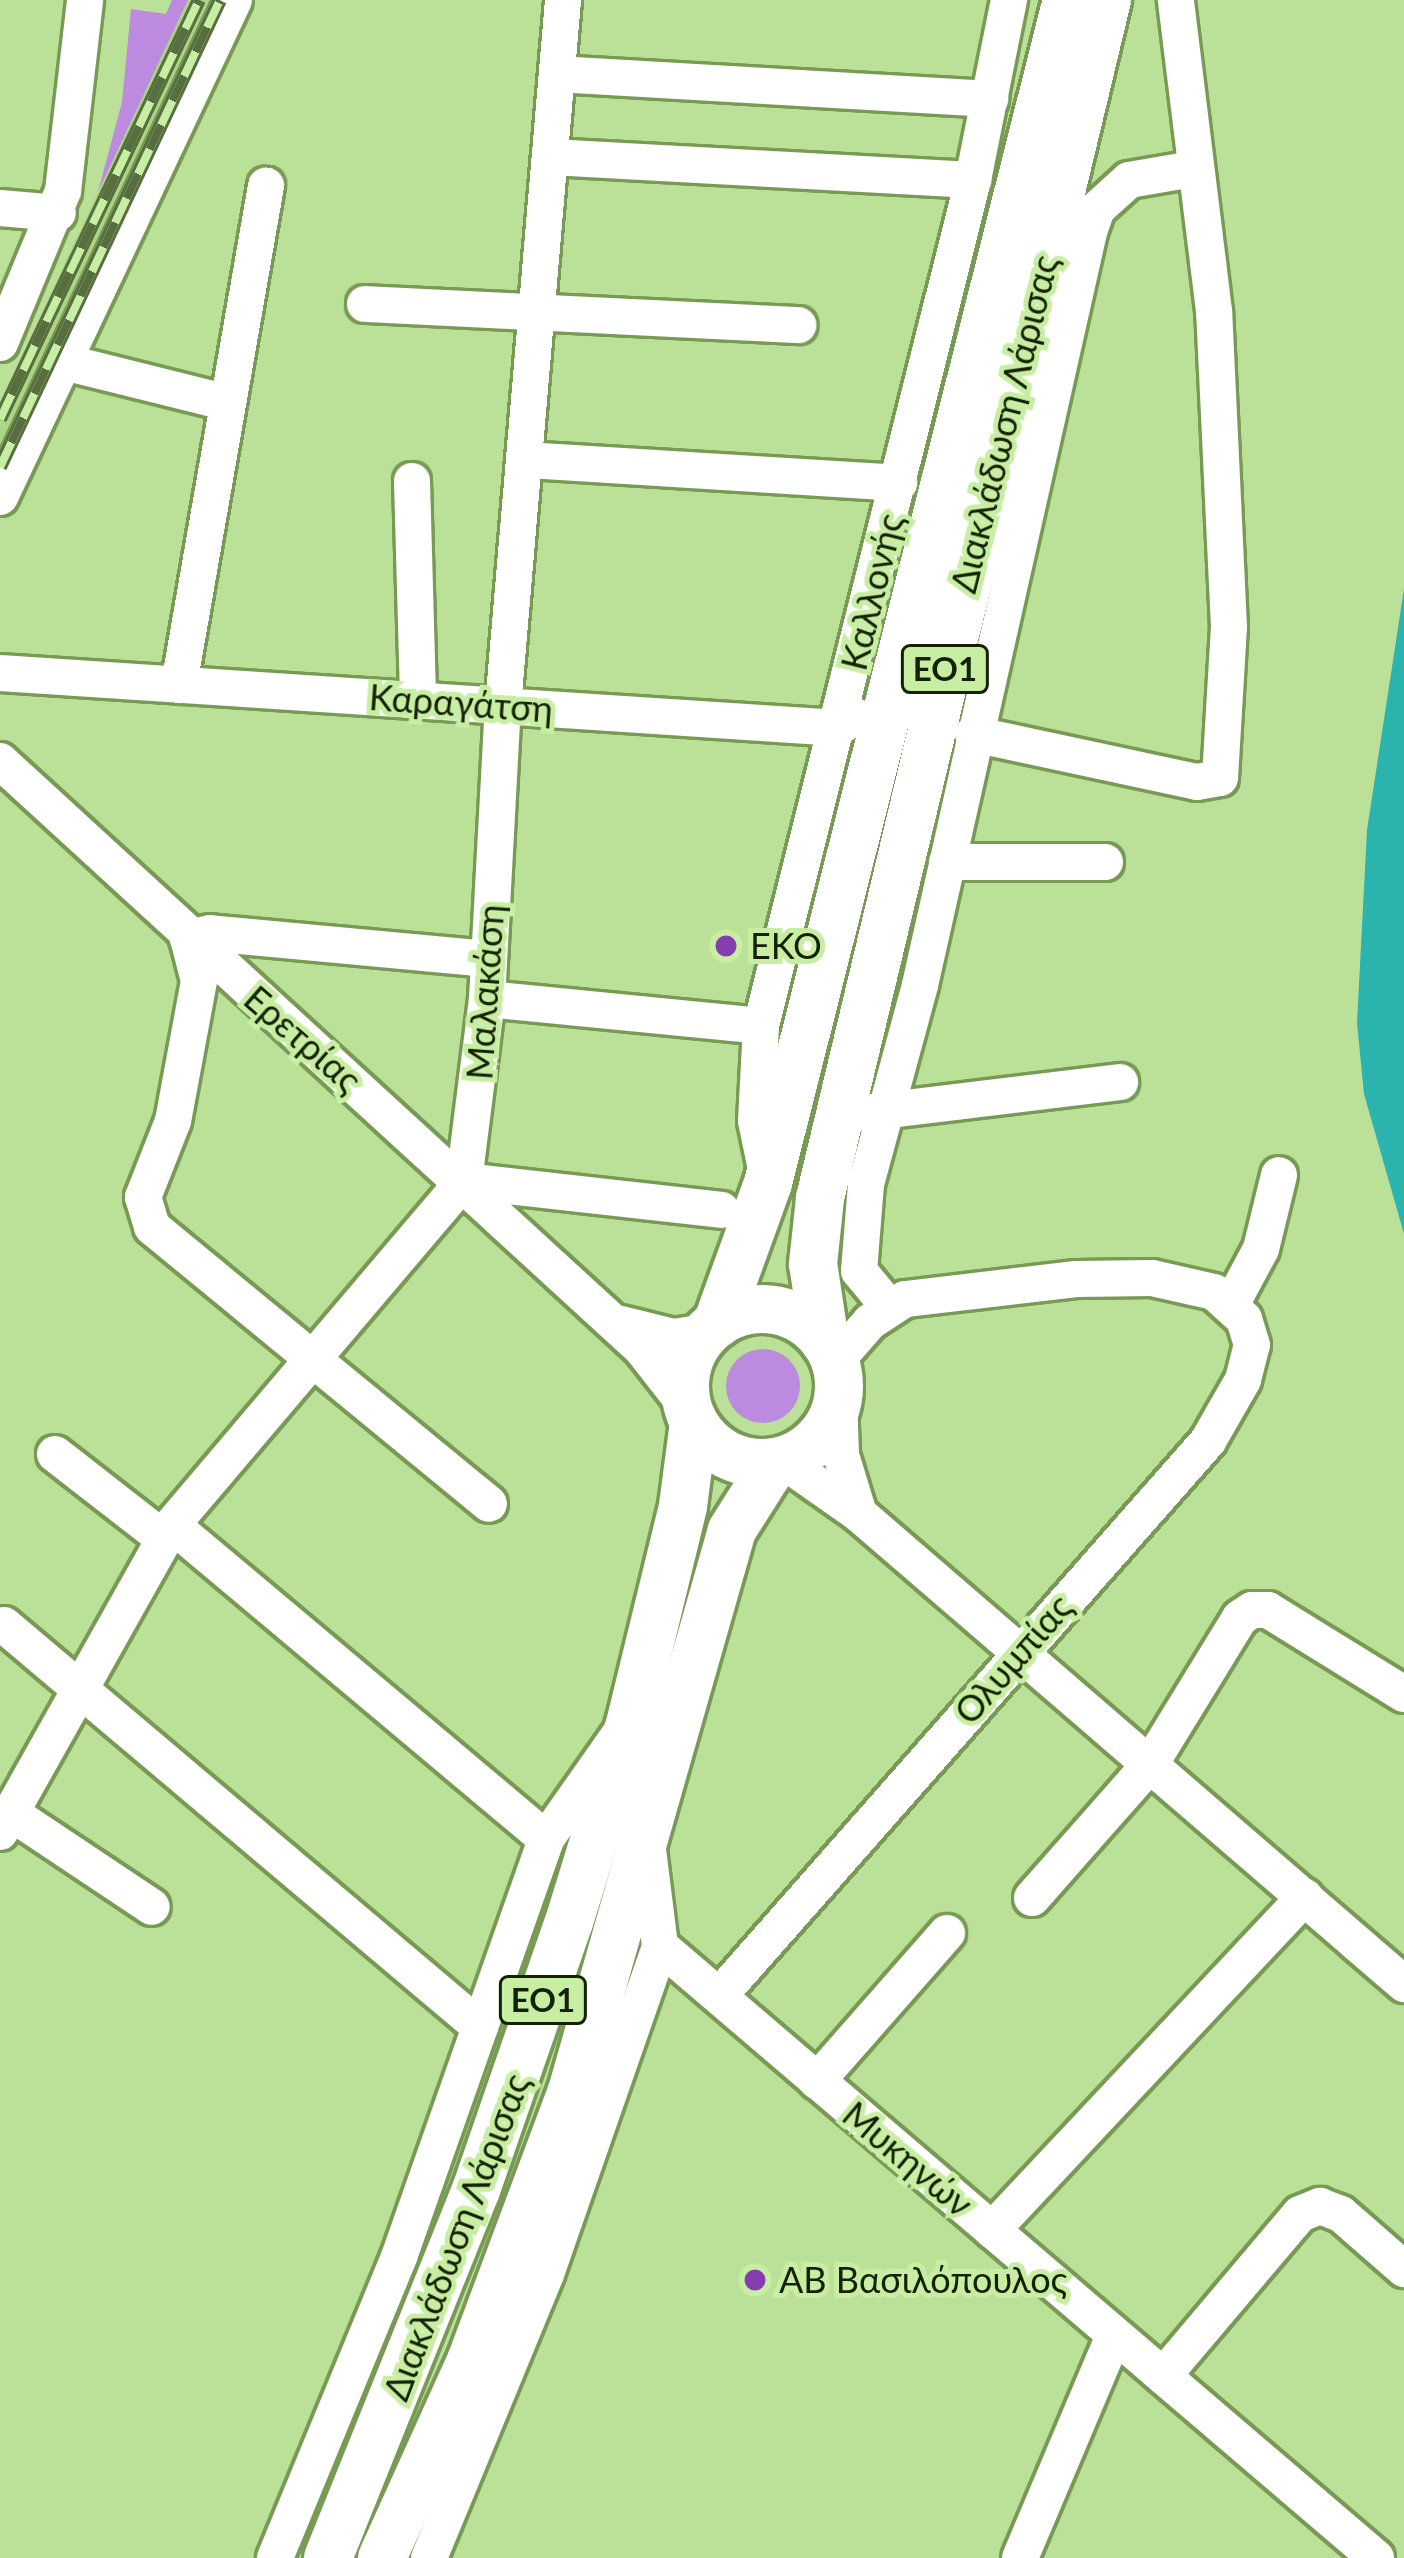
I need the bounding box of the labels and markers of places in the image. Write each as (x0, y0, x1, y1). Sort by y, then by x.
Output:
place label: EKO (750, 924, 822, 968)
marker: EKO (713, 933, 739, 959)
place label: ΑΒ Βασιλόπουλος (779, 2258, 1067, 2302)
marker: ΑΒ Βασιλόπουλος (742, 2267, 768, 2293)

